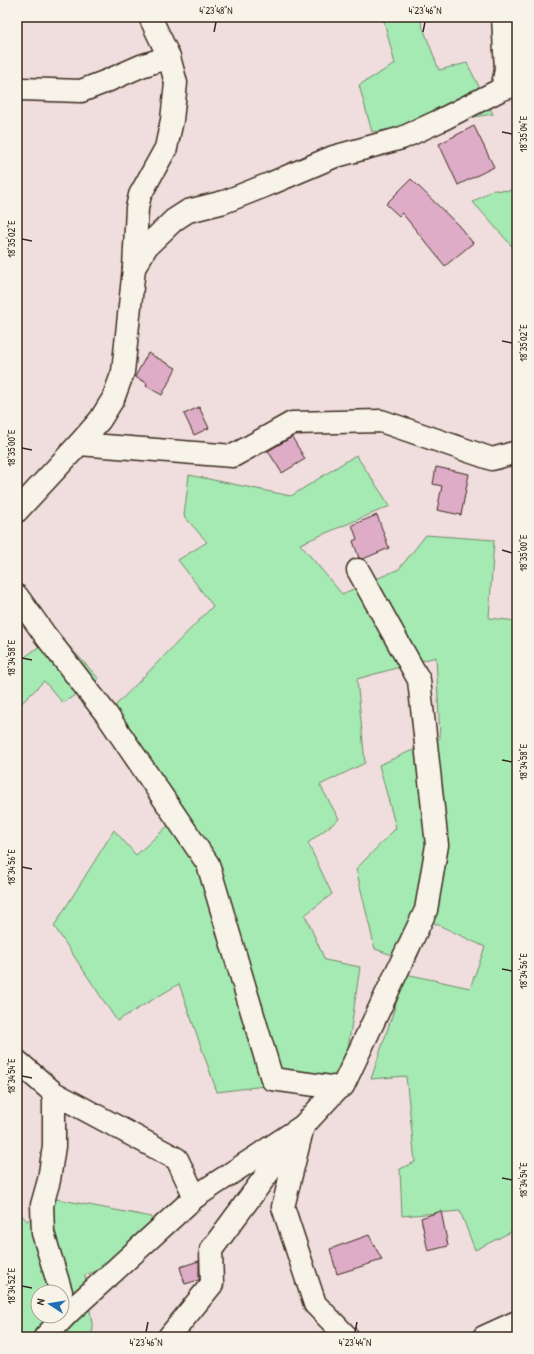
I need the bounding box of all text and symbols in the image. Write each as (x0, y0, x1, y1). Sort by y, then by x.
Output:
text: 4°23'48"N (199, 4, 233, 17)
text: 4°23'46"N (409, 4, 441, 17)
text: 18°35'04"E (517, 115, 530, 152)
text: 18°35'02"E (5, 220, 18, 258)
text: 18°35'02"E (517, 324, 530, 362)
text: 18°35'00"E (5, 429, 18, 467)
text: 18°35'00"E (517, 534, 530, 572)
text: 18°34'58"E (5, 639, 18, 676)
text: 18°34'58"E (517, 743, 530, 780)
text: 18°34'56"E (5, 849, 18, 885)
text: 18°34'56"E (517, 953, 530, 989)
text: 18°34'54"E (5, 1058, 18, 1094)
text: 18°34'54"E (517, 1162, 530, 1198)
text: 18°34'52"E (5, 1267, 18, 1304)
north arrow (30, 1284, 70, 1324)
text: N (33, 1297, 48, 1306)
text: 4°23'46"N (130, 1336, 162, 1349)
text: 4°23'44"N (339, 1336, 371, 1349)

